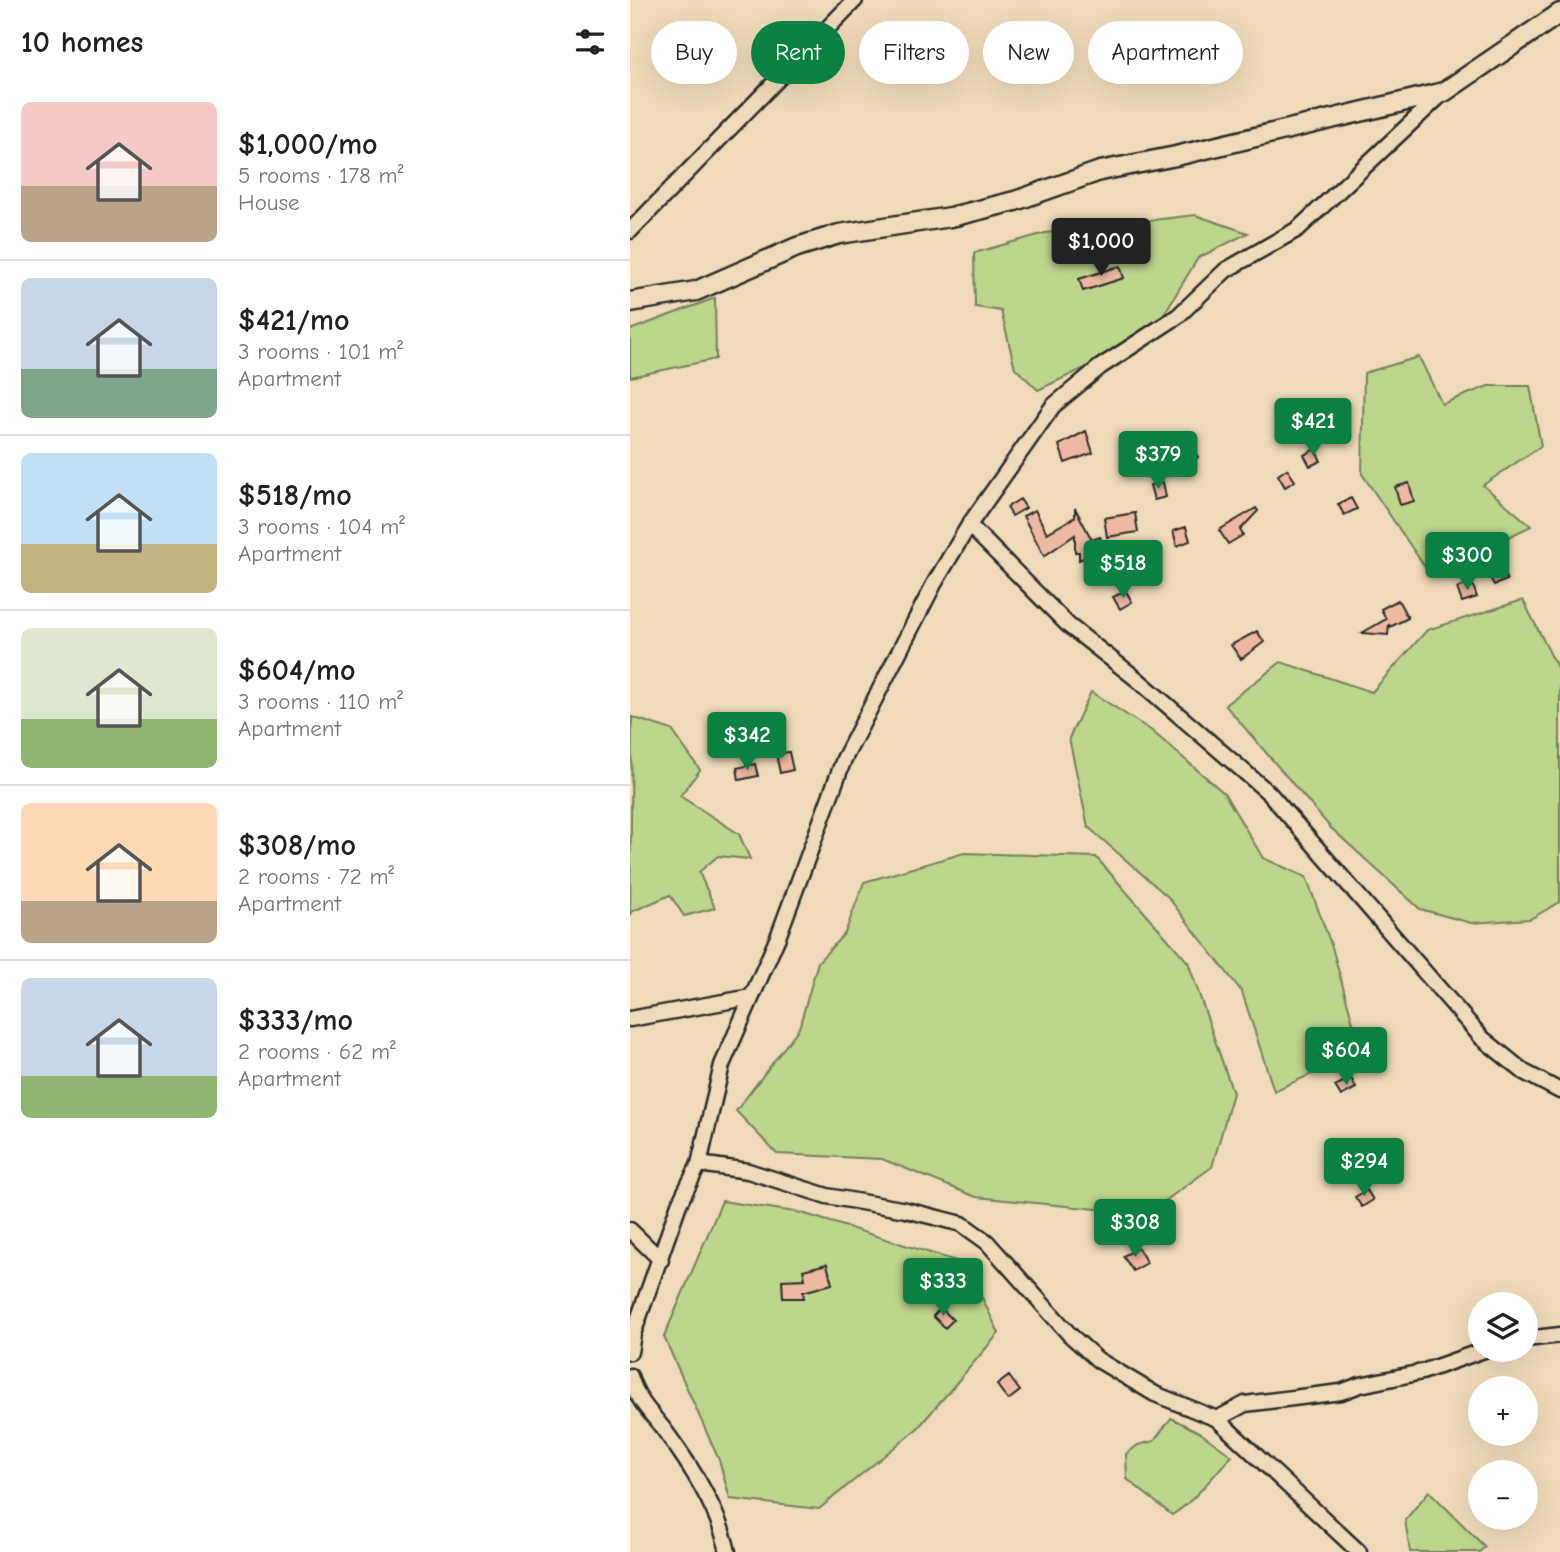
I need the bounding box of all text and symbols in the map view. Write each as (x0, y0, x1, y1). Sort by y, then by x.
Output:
chip: Buy (651, 21, 737, 84)
chip: Rent (751, 21, 845, 84)
chip: Filters (859, 21, 969, 84)
chip: New (983, 21, 1074, 84)
chip: Apartment (1088, 21, 1243, 84)
icon: filters (571, 23, 609, 61)
text: 10 homes (21, 25, 143, 60)
text: $1,000/mo (238, 127, 378, 162)
icon: home (77, 130, 161, 214)
text: 5 rooms · 178 m² (238, 162, 403, 189)
text: House (238, 189, 300, 216)
pin: $1,000 (1044, 218, 1158, 278)
text: $1,000 (1068, 227, 1134, 254)
text: $421/mo (238, 303, 349, 338)
icon: home (77, 306, 161, 390)
text: 3 rooms · 101 m² (238, 338, 403, 365)
text: Apartment (238, 365, 341, 392)
pin: $421 (1272, 398, 1354, 458)
text: $421 (1290, 407, 1336, 434)
pin: $379 (1117, 432, 1199, 491)
text: $379 (1134, 440, 1182, 467)
text: $518/mo (238, 478, 352, 513)
icon: home (77, 481, 161, 565)
text: 3 rooms · 104 m² (238, 513, 405, 540)
pin: $300 (1426, 532, 1508, 592)
text: Apartment (238, 540, 341, 567)
pin: $518 (1082, 540, 1164, 600)
text: $300 (1441, 541, 1493, 568)
text: $518 (1100, 549, 1146, 576)
text: $604/mo (238, 653, 356, 688)
icon: home (77, 656, 161, 740)
text: 3 rooms · 110 m² (238, 688, 403, 715)
pin: $342 (706, 712, 788, 772)
text: Apartment (238, 715, 341, 742)
text: $342 (723, 721, 771, 748)
text: $308/mo (238, 828, 356, 863)
icon: home (77, 831, 161, 915)
text: 2 rooms · 72 m² (238, 863, 394, 890)
text: Apartment (238, 890, 341, 917)
text: $333/mo (238, 1003, 353, 1038)
icon: home (77, 1006, 161, 1090)
pin: $604 (1305, 1028, 1387, 1087)
text: $604 (1321, 1036, 1371, 1063)
text: 2 rooms · 62 m² (238, 1038, 396, 1065)
text: Apartment (238, 1065, 341, 1092)
pin: $294 (1323, 1138, 1405, 1198)
text: $294 (1340, 1147, 1388, 1174)
pin: $308 (1094, 1200, 1176, 1259)
text: $308 (1110, 1208, 1160, 1235)
pin: $333 (902, 1258, 984, 1318)
text: $333 (919, 1267, 967, 1294)
map controls (1468, 1292, 1538, 1530)
button: layers (1468, 1292, 1538, 1362)
button: + (1468, 1376, 1538, 1446)
button: − (1468, 1460, 1538, 1530)

